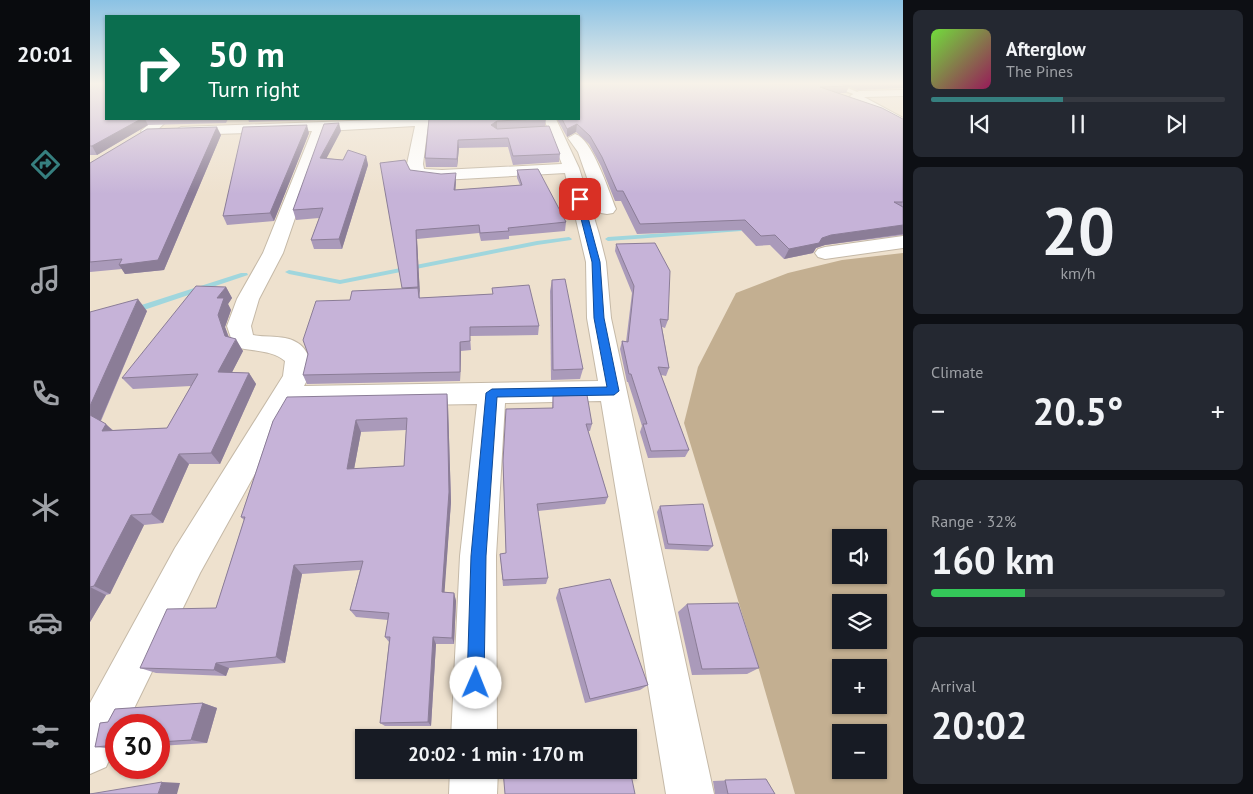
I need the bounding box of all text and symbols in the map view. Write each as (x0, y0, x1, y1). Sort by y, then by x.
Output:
text: 50 m (208, 31, 285, 77)
icon: right (125, 35, 190, 100)
text: Afterglow (1006, 37, 1086, 61)
text: 20:01 (17, 40, 73, 68)
text: The Pines (1006, 61, 1073, 81)
text: Turn right (208, 75, 300, 103)
icon: previous (966, 110, 994, 138)
icon: pause (1064, 110, 1092, 138)
icon: next (1162, 110, 1190, 138)
icon: directions (28, 147, 63, 182)
pin (559, 178, 601, 220)
icon: arrive (566, 185, 594, 213)
text: 20 (1041, 188, 1115, 272)
icon: music (28, 262, 63, 297)
text: km/h (1060, 263, 1096, 283)
text: Climate (931, 362, 983, 382)
icon: phone (28, 376, 63, 411)
text: 20.5° (1033, 386, 1123, 435)
text: − (931, 392, 945, 429)
text: + (1211, 392, 1225, 429)
icon: climate (28, 490, 63, 525)
text: Range · 32% (931, 511, 1016, 531)
map controls (832, 529, 887, 779)
button: sound (832, 529, 887, 584)
text: 160 km (931, 535, 1055, 584)
button: layers (832, 594, 887, 649)
icon: car (28, 605, 63, 640)
position arrow (449, 656, 501, 708)
button: + (832, 659, 887, 714)
text: Arrival (931, 676, 976, 696)
text: 20:02 (931, 700, 1027, 749)
speed limit sign: 30 (105, 714, 170, 779)
icon: filters (28, 719, 63, 754)
button: − (832, 724, 887, 779)
text: 20:02 · 1 min · 170 m (408, 742, 584, 766)

